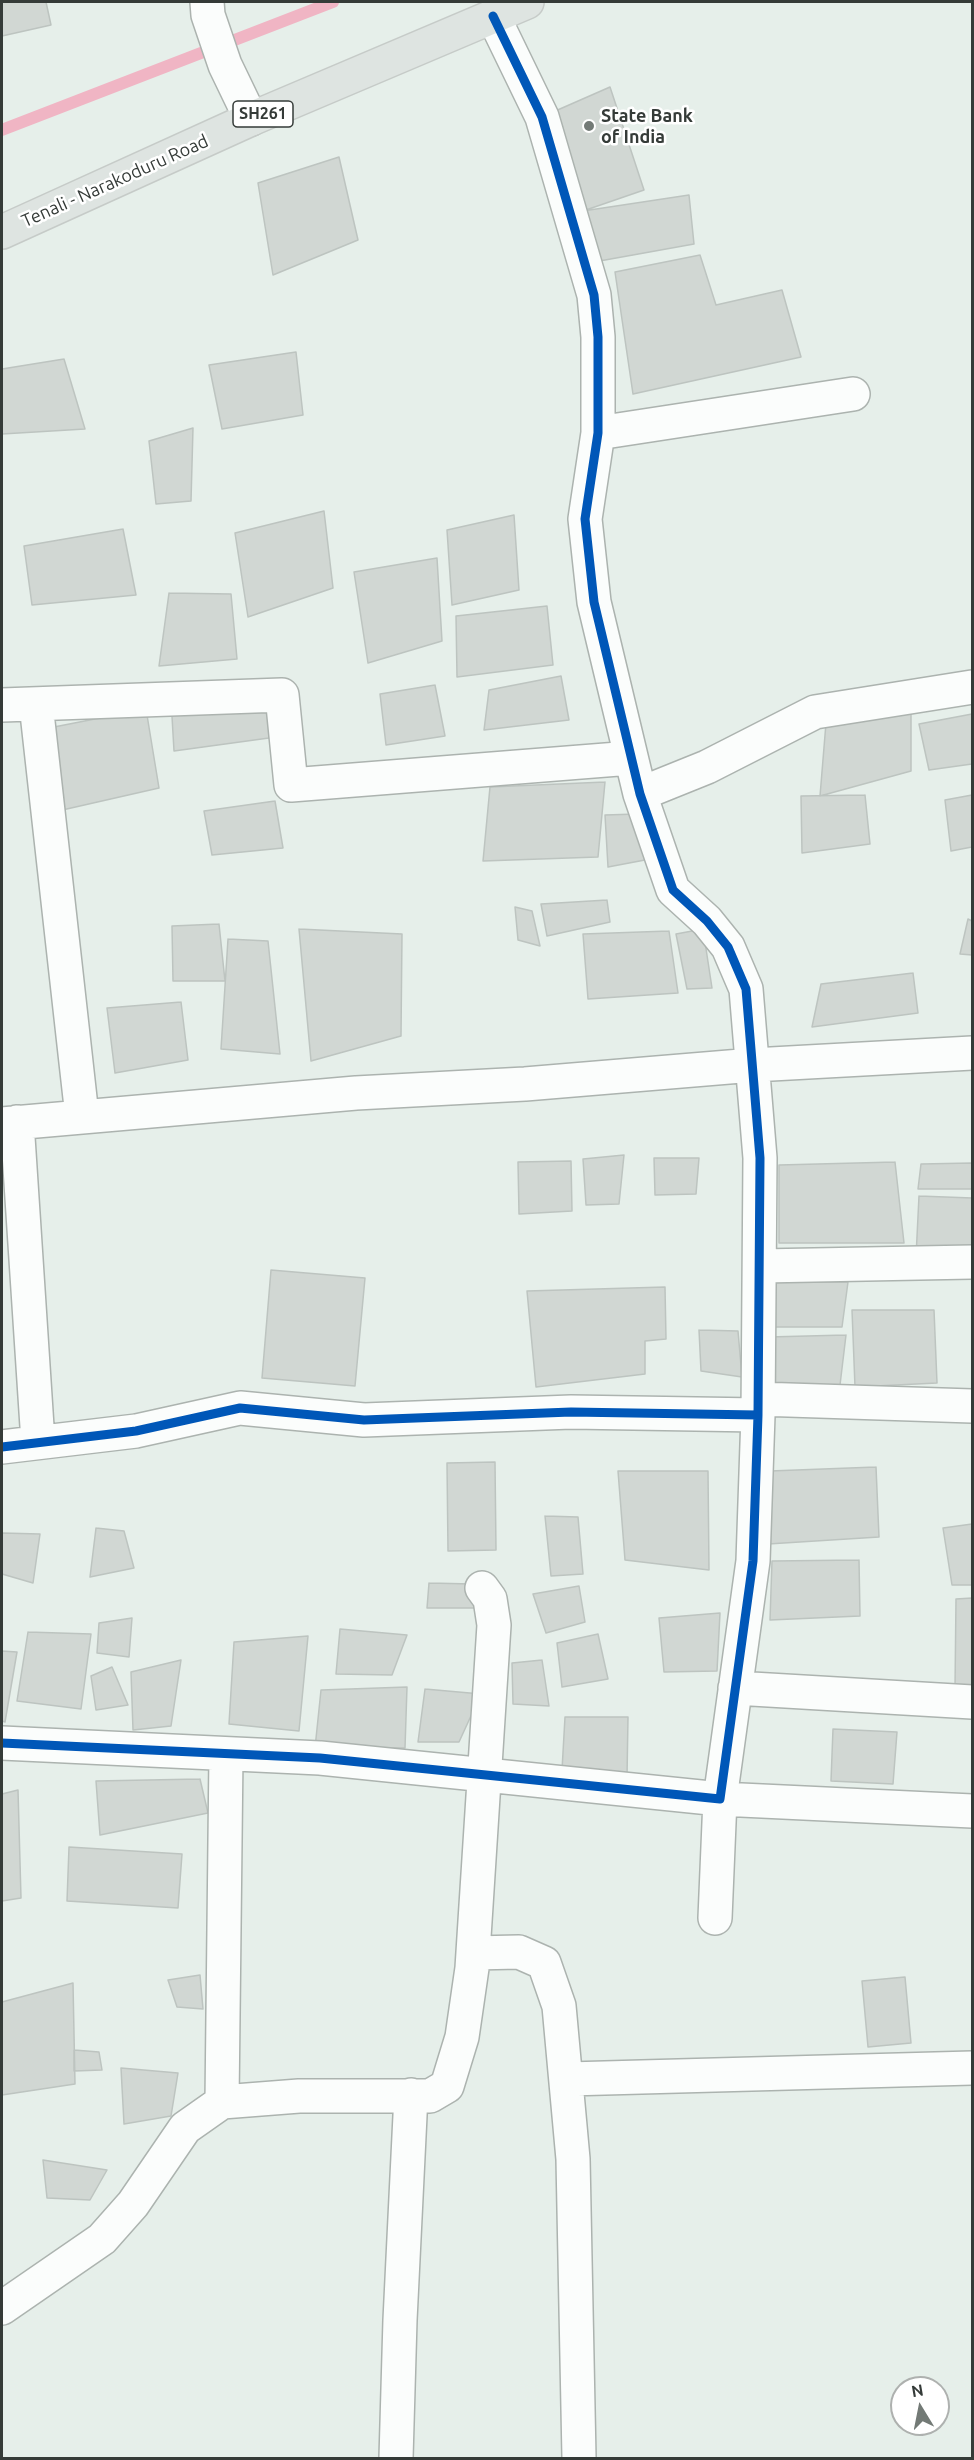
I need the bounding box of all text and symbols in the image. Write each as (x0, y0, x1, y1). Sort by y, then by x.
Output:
road number: SH261 (233, 101, 293, 127)
place label: State Bank of India (601, 105, 693, 148)
marker: State Bank of India (582, 119, 596, 133)
street label: Tenali - Narakoduru Road (18, 130, 212, 232)
north arrow (890, 2376, 950, 2436)
text: N (910, 2380, 925, 2400)

